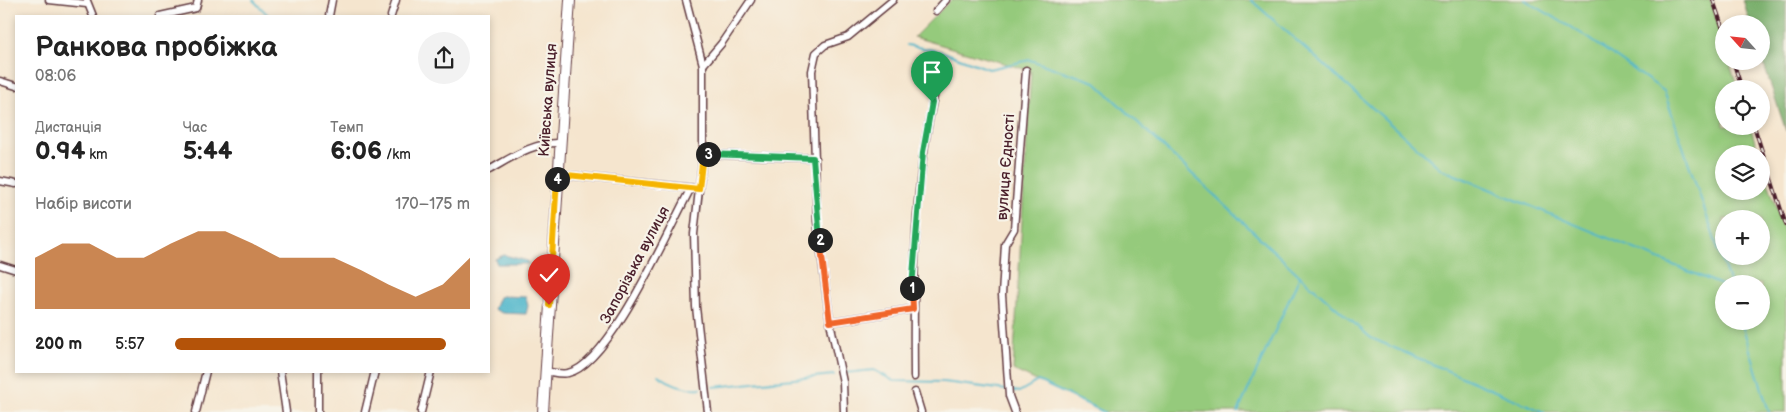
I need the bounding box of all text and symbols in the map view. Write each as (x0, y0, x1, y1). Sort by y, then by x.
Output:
north arrow (1715, 15, 1770, 70)
map controls (1715, 15, 1770, 330)
text: Ранкова пробіжка (35, 31, 277, 64)
button: share (418, 32, 470, 84)
street label: Київська вулиця (535, 43, 561, 157)
pin (911, 51, 953, 102)
icon: arrive (918, 58, 946, 86)
text: 08:06 (35, 67, 76, 86)
button: locate (1715, 80, 1770, 135)
street label: вулиця Єдності (993, 113, 1019, 221)
text: Дистанція (35, 119, 102, 136)
text: Час (183, 119, 207, 136)
text: Темп (330, 119, 364, 136)
text: 0.94 (35, 136, 85, 167)
text: 5:44 (183, 136, 233, 167)
text: 6:06 (330, 136, 382, 167)
pin: 3 (696, 142, 720, 166)
button: layers (1715, 145, 1770, 200)
text: km (85, 146, 108, 163)
text: /km (382, 146, 411, 163)
text: 3 (704, 146, 713, 163)
pin: 4 (544, 166, 570, 192)
text: 4 (553, 171, 562, 188)
text: Набір висоти (35, 195, 132, 214)
text: 170–175 m (395, 195, 470, 214)
street label: Запорізька вулиця (596, 203, 674, 327)
button: + (1715, 210, 1770, 265)
pin: 2 (808, 228, 832, 252)
text: 2 (816, 232, 825, 249)
pin (528, 254, 570, 305)
icon: check (535, 261, 563, 289)
button: − (1715, 275, 1770, 330)
pin: 1 (900, 276, 924, 300)
text: 1 (910, 280, 915, 297)
text: 200 m (35, 335, 82, 354)
text: 5:57 (115, 335, 144, 354)

